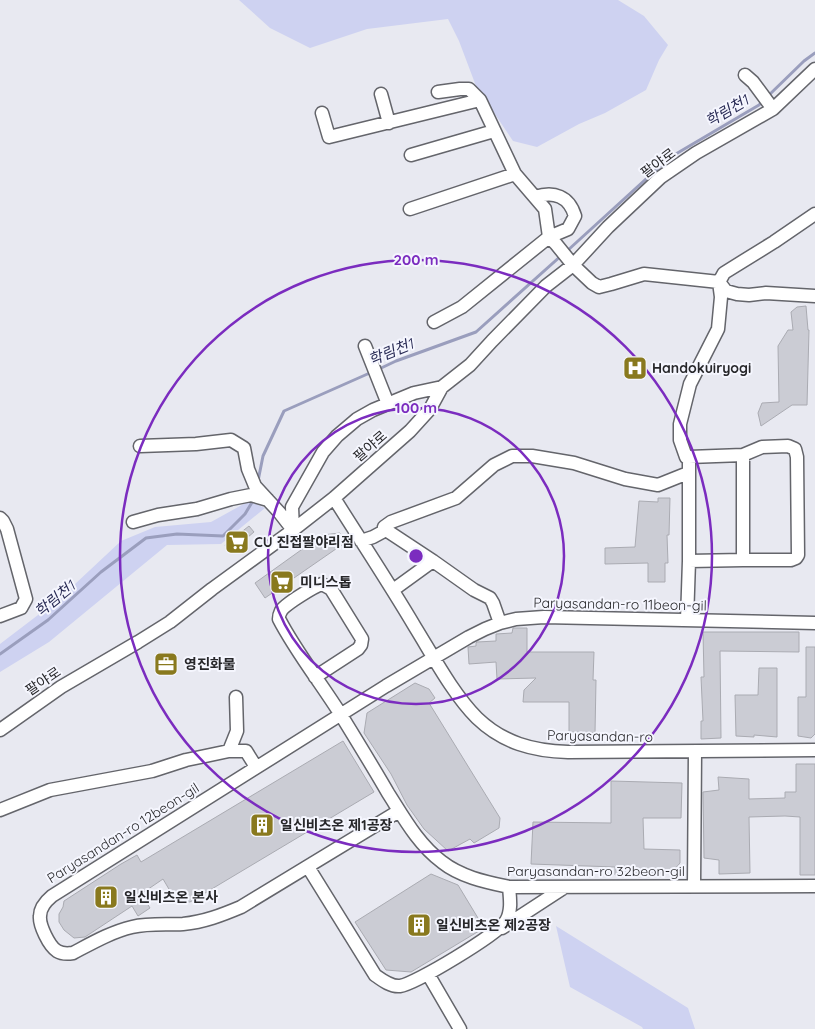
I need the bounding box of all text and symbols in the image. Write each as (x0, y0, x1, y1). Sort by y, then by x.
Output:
water label: 학림천1 (702, 90, 753, 131)
street label: 팔야로 (637, 144, 679, 182)
text: 200 m (394, 250, 439, 269)
water label: 학림천1 (365, 333, 417, 369)
hospital icon: Handokuiryogi (622, 355, 648, 381)
place label: Handokuiryogi (652, 359, 751, 377)
text: 100 m (395, 398, 437, 417)
street label: 팔야로 (350, 426, 391, 465)
supermarket icon: CU 진접팔야리점 (224, 529, 250, 555)
place label: CU 진접팔야리점 (254, 533, 354, 551)
centre of rings (407, 547, 425, 565)
supermarket icon: 미니스톱 (269, 569, 295, 595)
place label: 미니스톱 (300, 573, 352, 591)
water label: 학림천1 (30, 576, 80, 621)
street label: Paryasandan-ro 11beon-gil (533, 593, 707, 615)
office icon: 영진화물 (153, 651, 179, 677)
place label: 영진화물 (184, 655, 236, 673)
street label: 팔야로 (22, 663, 64, 699)
street label: Paryasandan-ro (547, 726, 653, 746)
street label: Paryasandan-ro 12beon-gil (44, 779, 202, 887)
building icon: 일신비츠온 제1공장 (249, 812, 275, 838)
place label: 일신비츠온 제1공장 (280, 816, 393, 834)
street label: Paryasandan-ro 32beon-gil (507, 862, 685, 880)
building icon: 일신비츠온 본사 (93, 884, 119, 910)
place label: 일신비츠온 본사 (124, 888, 218, 906)
building icon: 일신비츠온 제2공장 (406, 912, 432, 938)
place label: 일신비츠온 제2공장 (436, 916, 551, 934)

